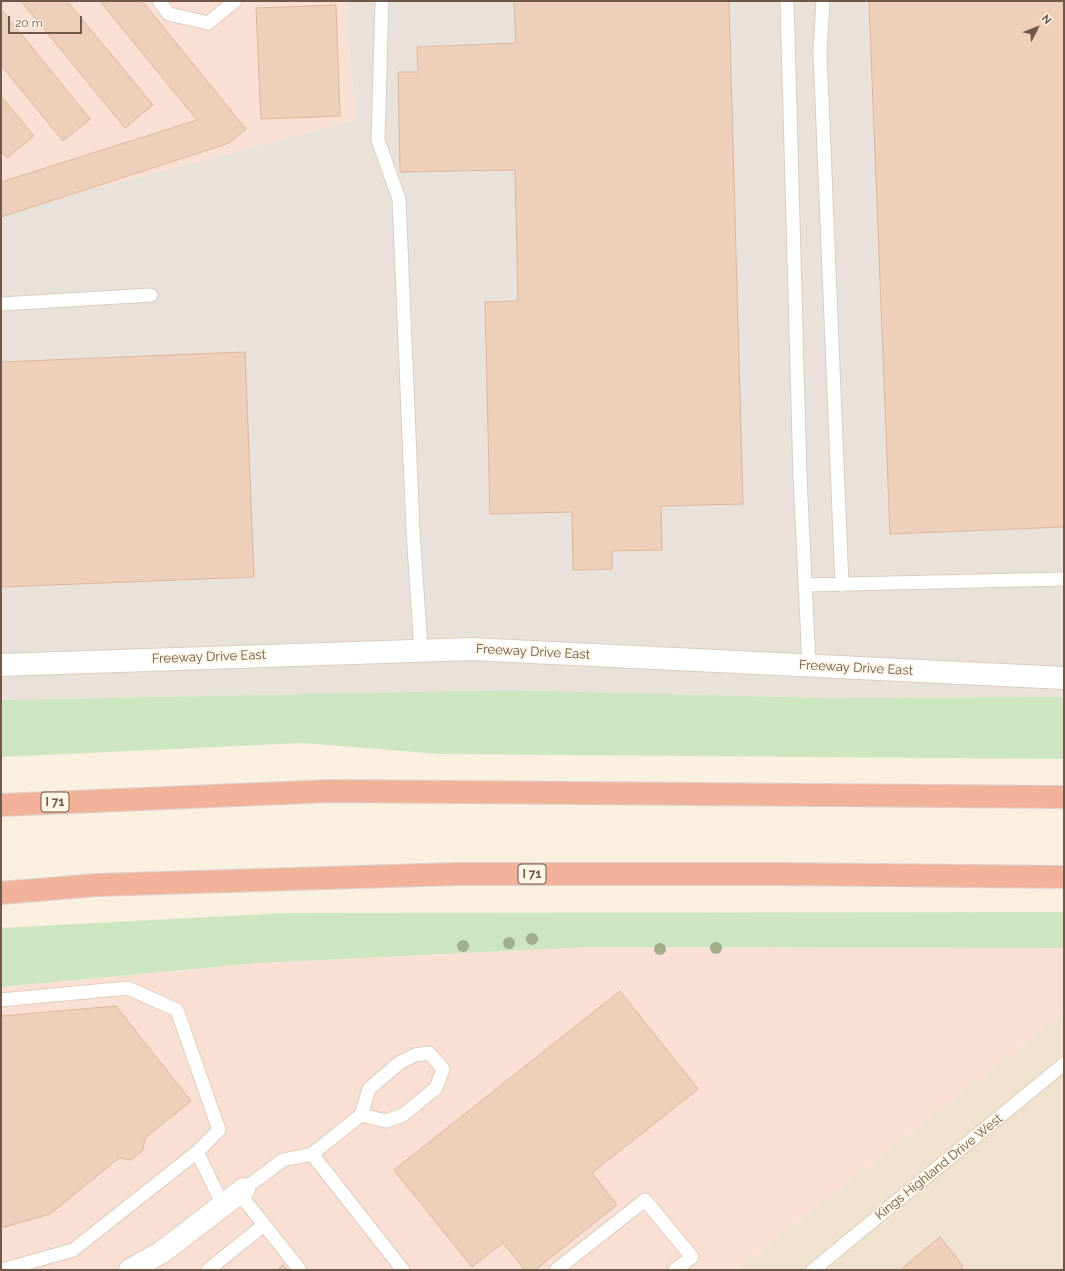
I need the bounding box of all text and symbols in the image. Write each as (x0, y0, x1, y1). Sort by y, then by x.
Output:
scale bar (10, 8, 84, 34)
north arrow (1017, 8, 1057, 48)
text: N (1039, 12, 1054, 27)
text: 20 m (15, 16, 43, 30)
street label: Freeway Drive East (476, 641, 590, 663)
street label: Freeway Drive East (152, 647, 266, 667)
street label: Freeway Drive East (799, 657, 913, 679)
road number: I 71 (41, 792, 69, 812)
road number: I 71 (518, 864, 546, 884)
street label: Kings Highland Drive West (872, 1111, 1006, 1223)

